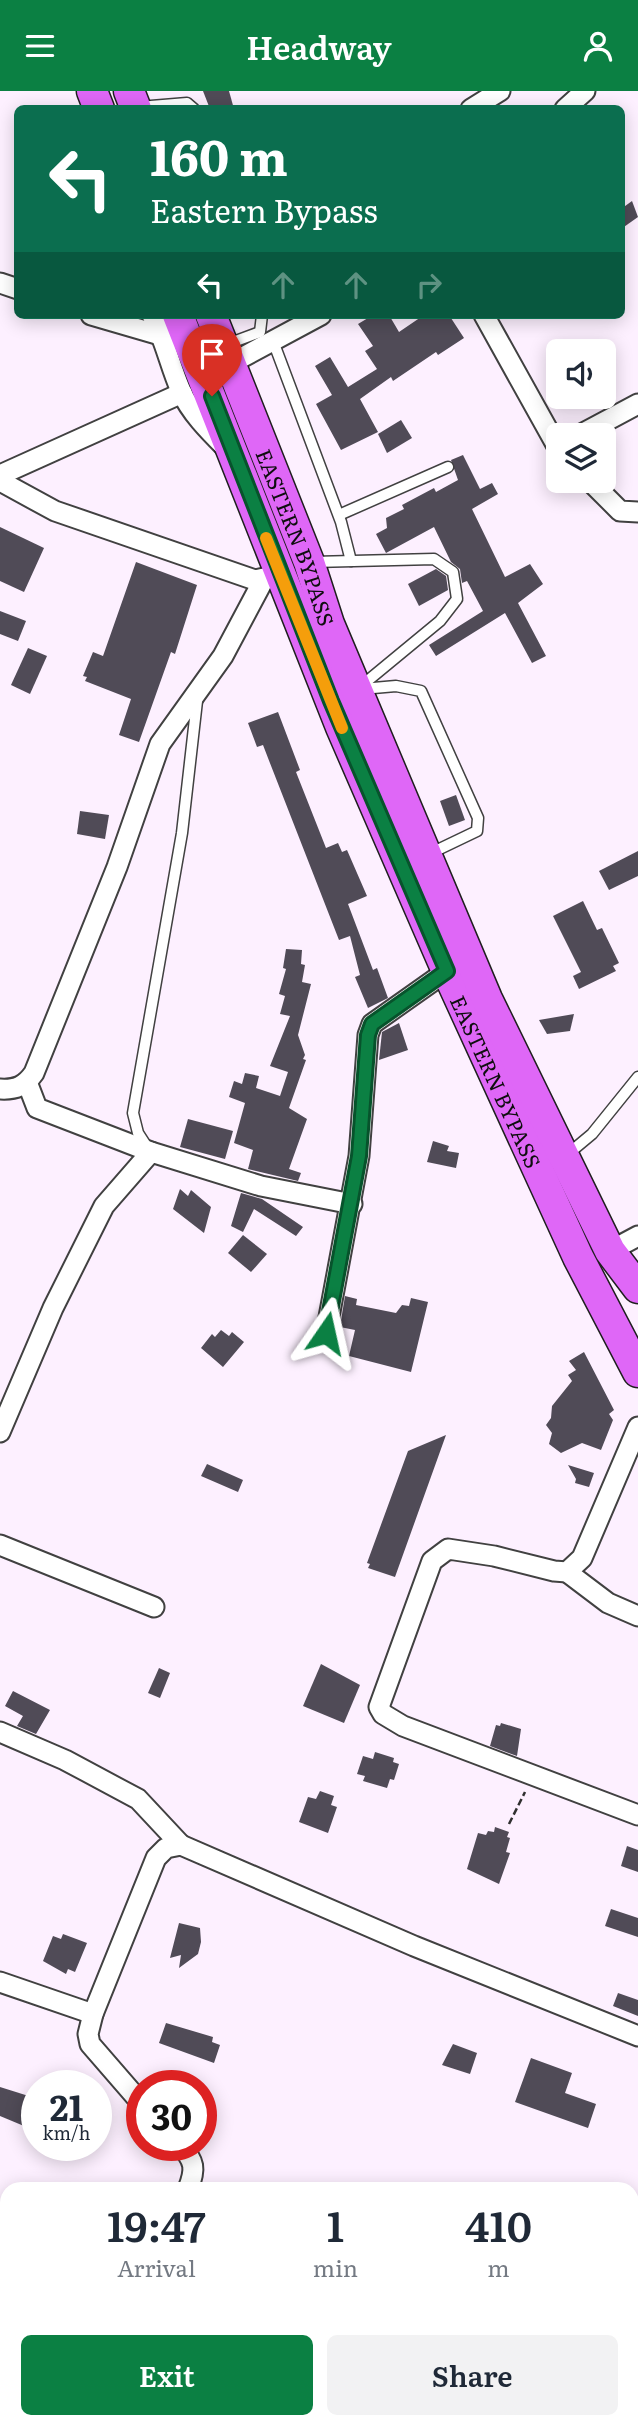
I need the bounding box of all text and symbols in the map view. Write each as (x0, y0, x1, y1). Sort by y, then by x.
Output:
text: Headway (246, 22, 392, 70)
icon: menu (21, 27, 59, 65)
icon: person (579, 27, 617, 65)
text: 160 m (150, 118, 288, 191)
icon: left (35, 133, 126, 224)
text: Eastern Bypass (150, 185, 378, 233)
icon: left (191, 266, 229, 304)
icon: ahead (264, 266, 302, 304)
icon: ahead (337, 266, 375, 304)
icon: right (410, 266, 448, 304)
pin (182, 324, 242, 396)
icon: arrive (193, 335, 231, 373)
map controls (546, 339, 616, 493)
button: sound (546, 339, 616, 409)
button: layers (546, 423, 616, 493)
street label: EASTERN BYPASS (250, 444, 344, 629)
street label: EASTERN BYPASS (444, 989, 550, 1172)
position arrow (289, 1296, 363, 1370)
speed limit sign: 30 (126, 2070, 217, 2161)
text: 21 (50, 2080, 83, 2132)
text: km/h (43, 2119, 90, 2146)
text: 19:47 (107, 2193, 206, 2255)
text: 1 (327, 2193, 344, 2255)
text: 410 (465, 2193, 532, 2255)
text: Arrival (117, 2250, 196, 2284)
text: min (313, 2250, 358, 2284)
text: m (487, 2250, 510, 2284)
button: Exit (21, 2335, 313, 2415)
button: Share (327, 2335, 618, 2415)

